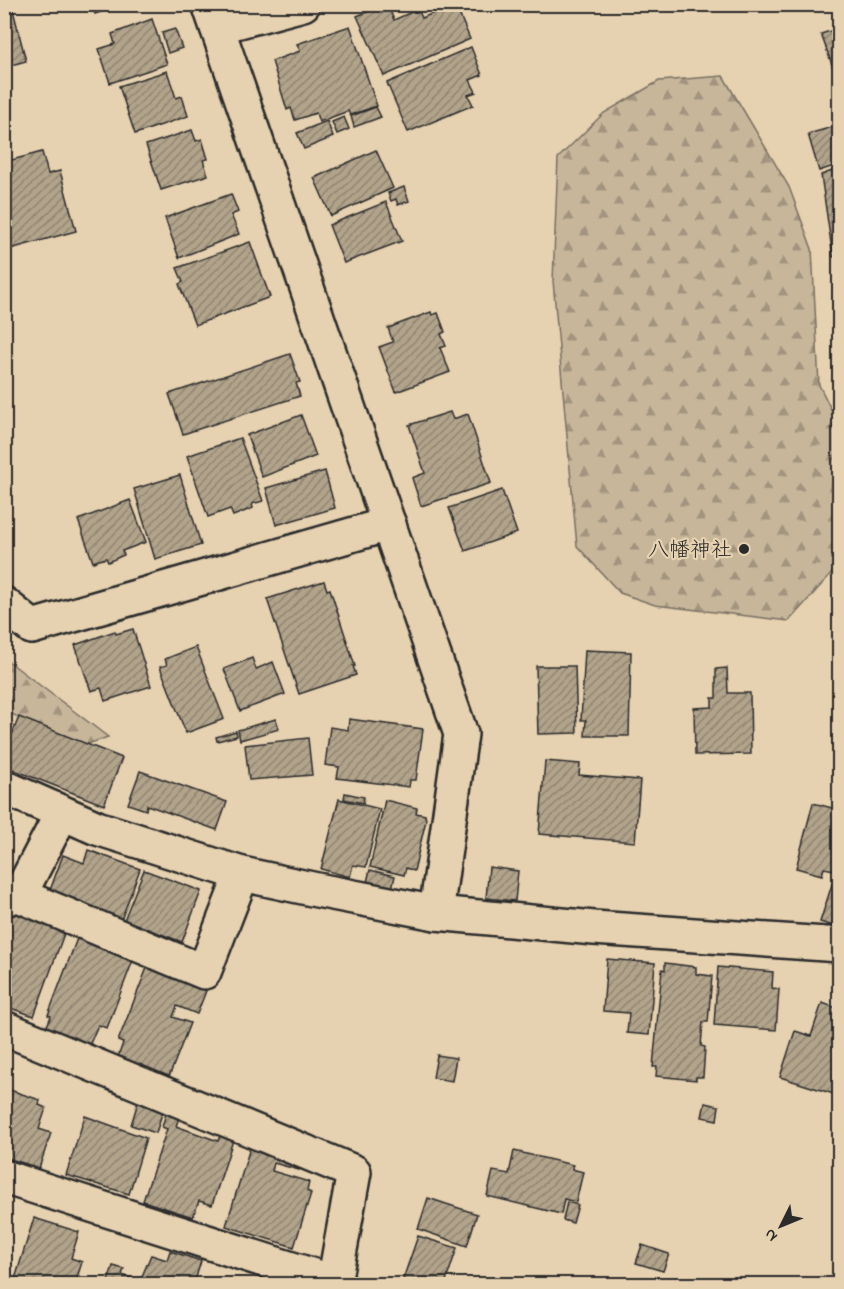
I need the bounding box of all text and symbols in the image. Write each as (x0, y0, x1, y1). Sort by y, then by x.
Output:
place label: 八幡神社 (648, 536, 732, 566)
marker: 八幡神社 (737, 542, 751, 556)
north arrow (751, 1196, 811, 1256)
text: N (759, 1223, 784, 1247)

